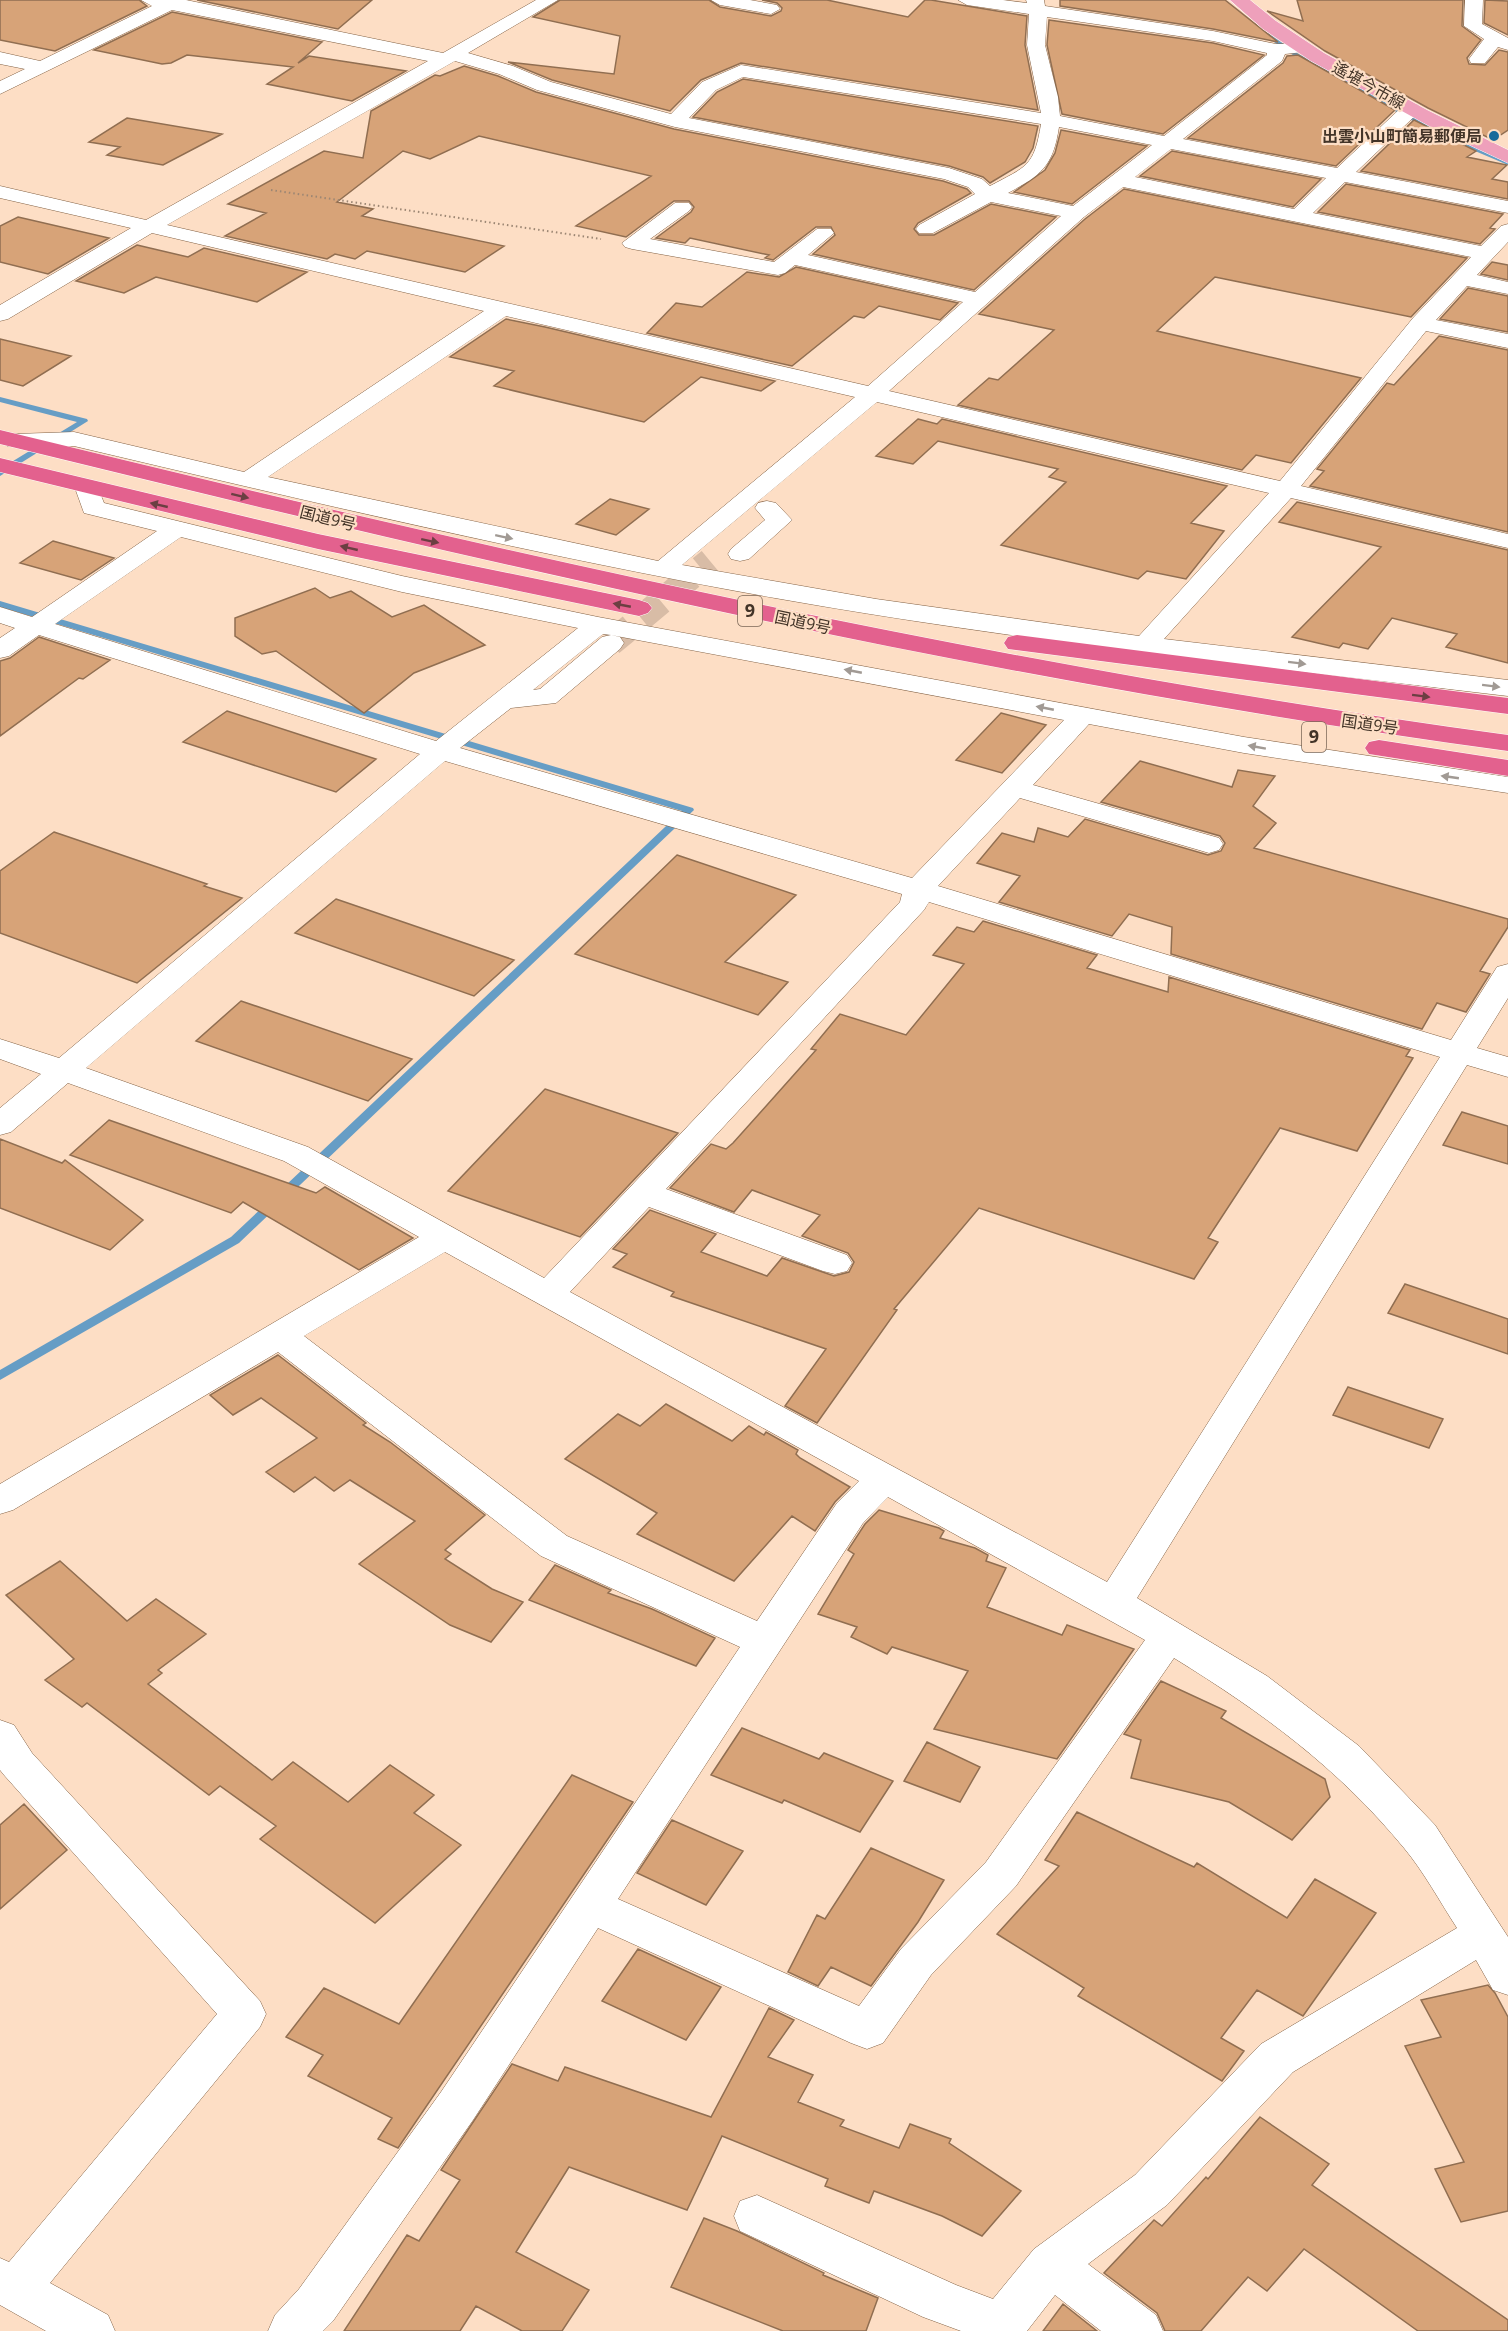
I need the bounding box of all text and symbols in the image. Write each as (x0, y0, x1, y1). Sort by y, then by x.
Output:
street label: 遙堪今市線 (1329, 56, 1409, 114)
place label: 出雲小山町簡易郵便局 (1322, 125, 1482, 147)
marker: 出雲小山町簡易郵便局 (1487, 129, 1501, 143)
one-way arrow (231, 492, 249, 502)
one-way arrow (149, 499, 168, 509)
street label: 国道9号 (298, 500, 358, 536)
one-way arrow (495, 532, 513, 542)
one-way arrow (421, 536, 439, 546)
one-way arrow (339, 543, 358, 553)
road number: 9 (738, 596, 762, 626)
one-way arrow (612, 600, 631, 609)
street label: 国道9号 (773, 605, 833, 639)
one-way arrow (1288, 658, 1307, 668)
one-way arrow (844, 666, 863, 675)
one-way arrow (1482, 681, 1501, 691)
one-way arrow (1412, 691, 1431, 700)
one-way arrow (1035, 703, 1054, 712)
street label: 国道9号 (1340, 709, 1400, 739)
road number: 9 (1302, 722, 1326, 752)
one-way arrow (1248, 742, 1267, 751)
one-way arrow (1440, 772, 1459, 782)

